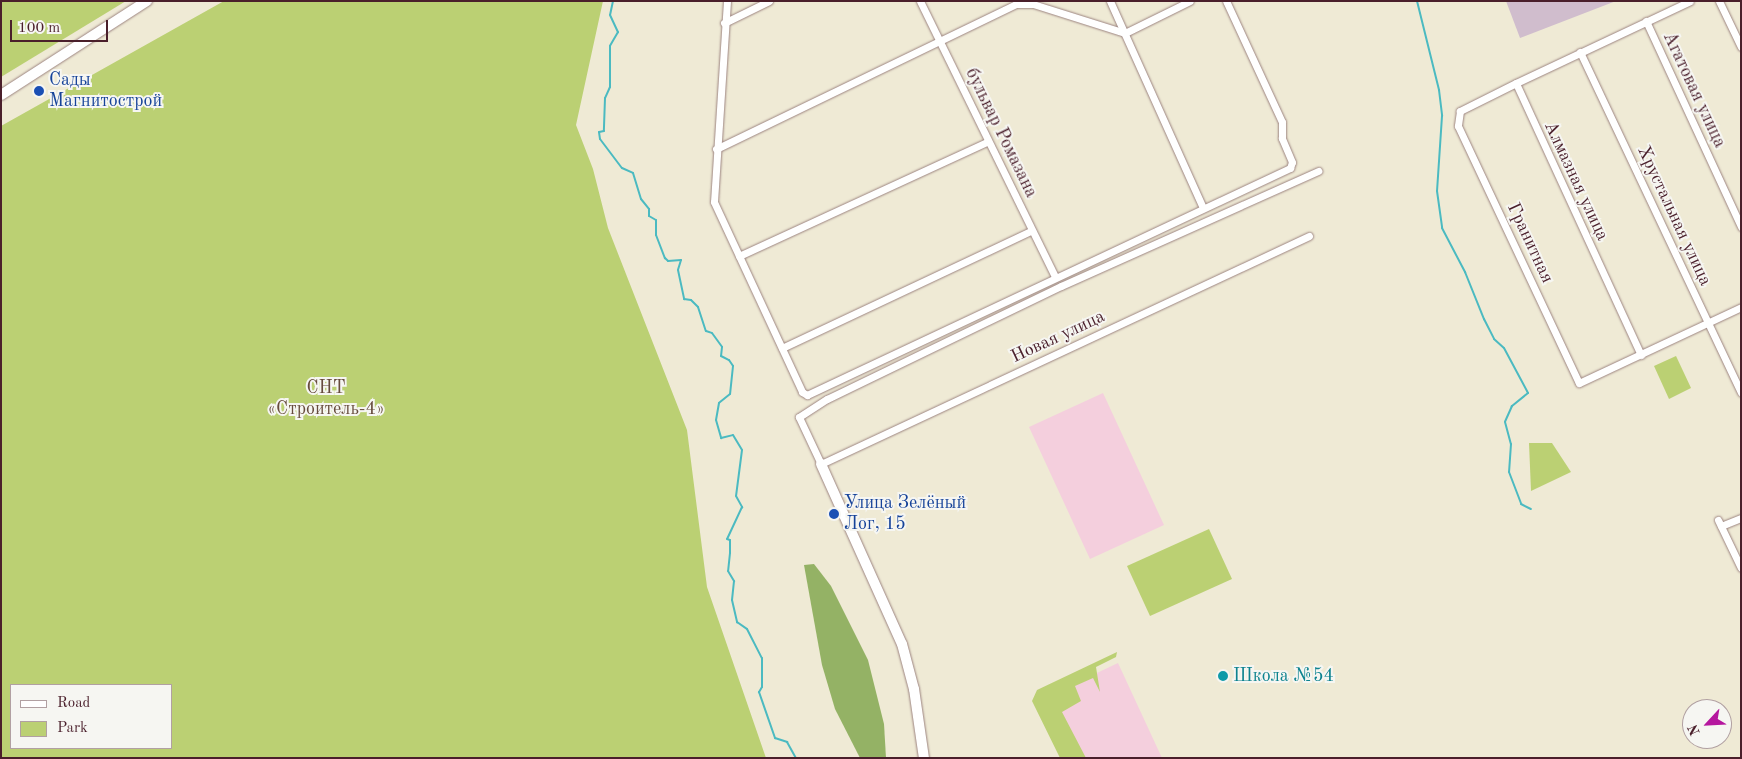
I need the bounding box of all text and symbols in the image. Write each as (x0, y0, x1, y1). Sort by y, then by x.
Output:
scale bar (12, 10, 110, 42)
text: 100 m (18, 21, 60, 36)
street label: Агатовая улица (1658, 29, 1730, 151)
street label: бульвар Ромазана (960, 65, 1042, 201)
place label: Сады Магнитострой (49, 70, 162, 112)
marker: Сады Магнитострой (33, 85, 45, 97)
street label: Алмазная улица (1539, 118, 1613, 244)
street label: Хрустальная улица (1632, 143, 1716, 289)
street label: Гранитная (1502, 199, 1558, 287)
street label: Новая улица (1008, 306, 1108, 368)
park label: СНТ «Строитель-4» (267, 378, 385, 420)
place label: Улица Зелёный Лог, 15 (844, 493, 966, 536)
marker: Улица Зелёный Лог, 15 (828, 508, 840, 520)
place label: Школа №54 (1233, 665, 1334, 687)
marker: Школа №54 (1217, 670, 1229, 682)
legend (10, 684, 172, 749)
text: Road (57, 696, 90, 711)
north arrow (1682, 699, 1732, 749)
text: Park (57, 721, 88, 736)
text: N (1686, 722, 1703, 738)

